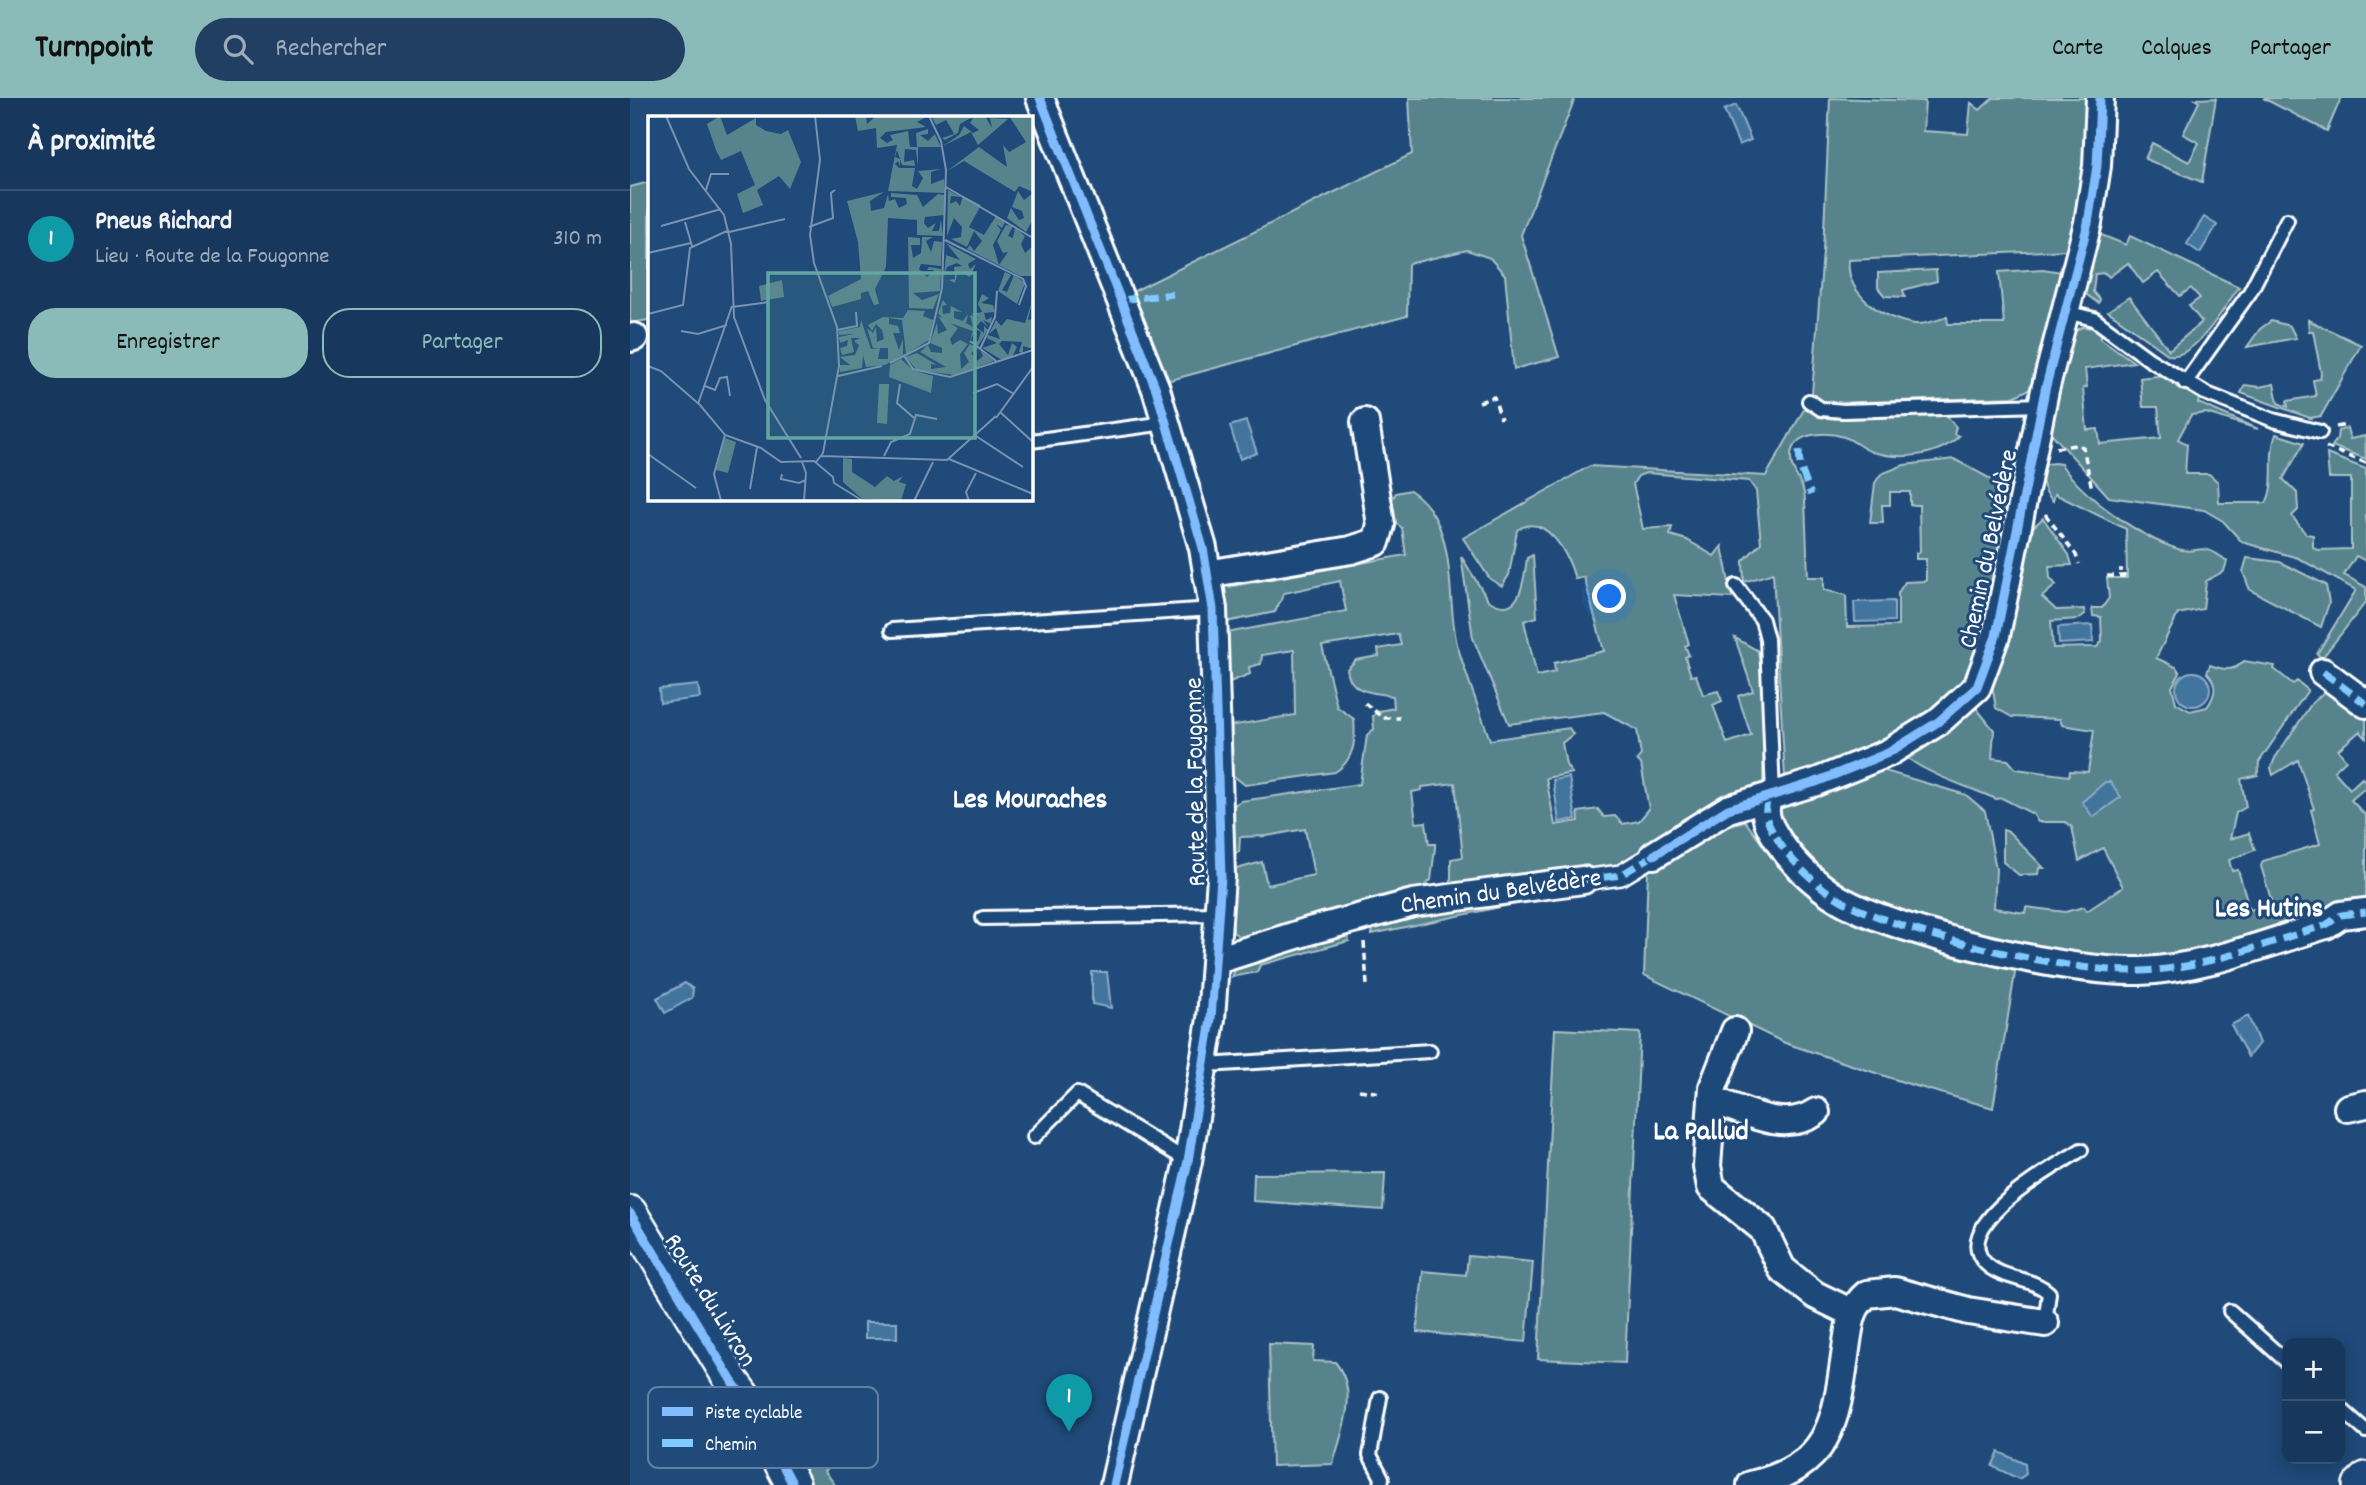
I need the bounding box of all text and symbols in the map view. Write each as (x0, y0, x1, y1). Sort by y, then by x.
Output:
search box (195, 18, 685, 81)
text: Turnpoint (35, 26, 153, 73)
icon: search (219, 30, 257, 68)
text: Rechercher (275, 31, 386, 68)
text: Carte (2052, 32, 2103, 66)
text: Calques (2141, 32, 2212, 66)
text: Partager (2250, 32, 2331, 66)
inset map (648, 116, 1032, 500)
text: À proximité (28, 122, 155, 165)
text: Pneus Richard (95, 204, 232, 241)
text: 1 (48, 223, 54, 256)
text: 310 m (553, 223, 602, 256)
text: Lieu · Route de la Fougonne (95, 241, 329, 274)
button: Enregistrer (28, 308, 308, 378)
button: Partager (322, 308, 602, 378)
street label: Chemin du Belvédère (1951, 446, 2029, 652)
your location (1592, 579, 1626, 613)
street label: Route de la Fougonne (1177, 677, 1217, 887)
district label: Les Mouraches (953, 782, 1108, 822)
street label: Chemin du Belvédère (1398, 861, 1604, 925)
district label: Les Hutins (2215, 891, 2323, 931)
district label: La Pallud (1653, 1114, 1749, 1154)
street label: Route du Livron (653, 1227, 765, 1375)
map controls (2282, 1338, 2345, 1464)
button: + (2282, 1338, 2345, 1401)
pin: 1 (1046, 1374, 1092, 1432)
legend (648, 1387, 878, 1468)
text: Piste cyclable (705, 1401, 802, 1428)
button: − (2282, 1401, 2345, 1464)
text: Chemin (705, 1433, 757, 1460)

